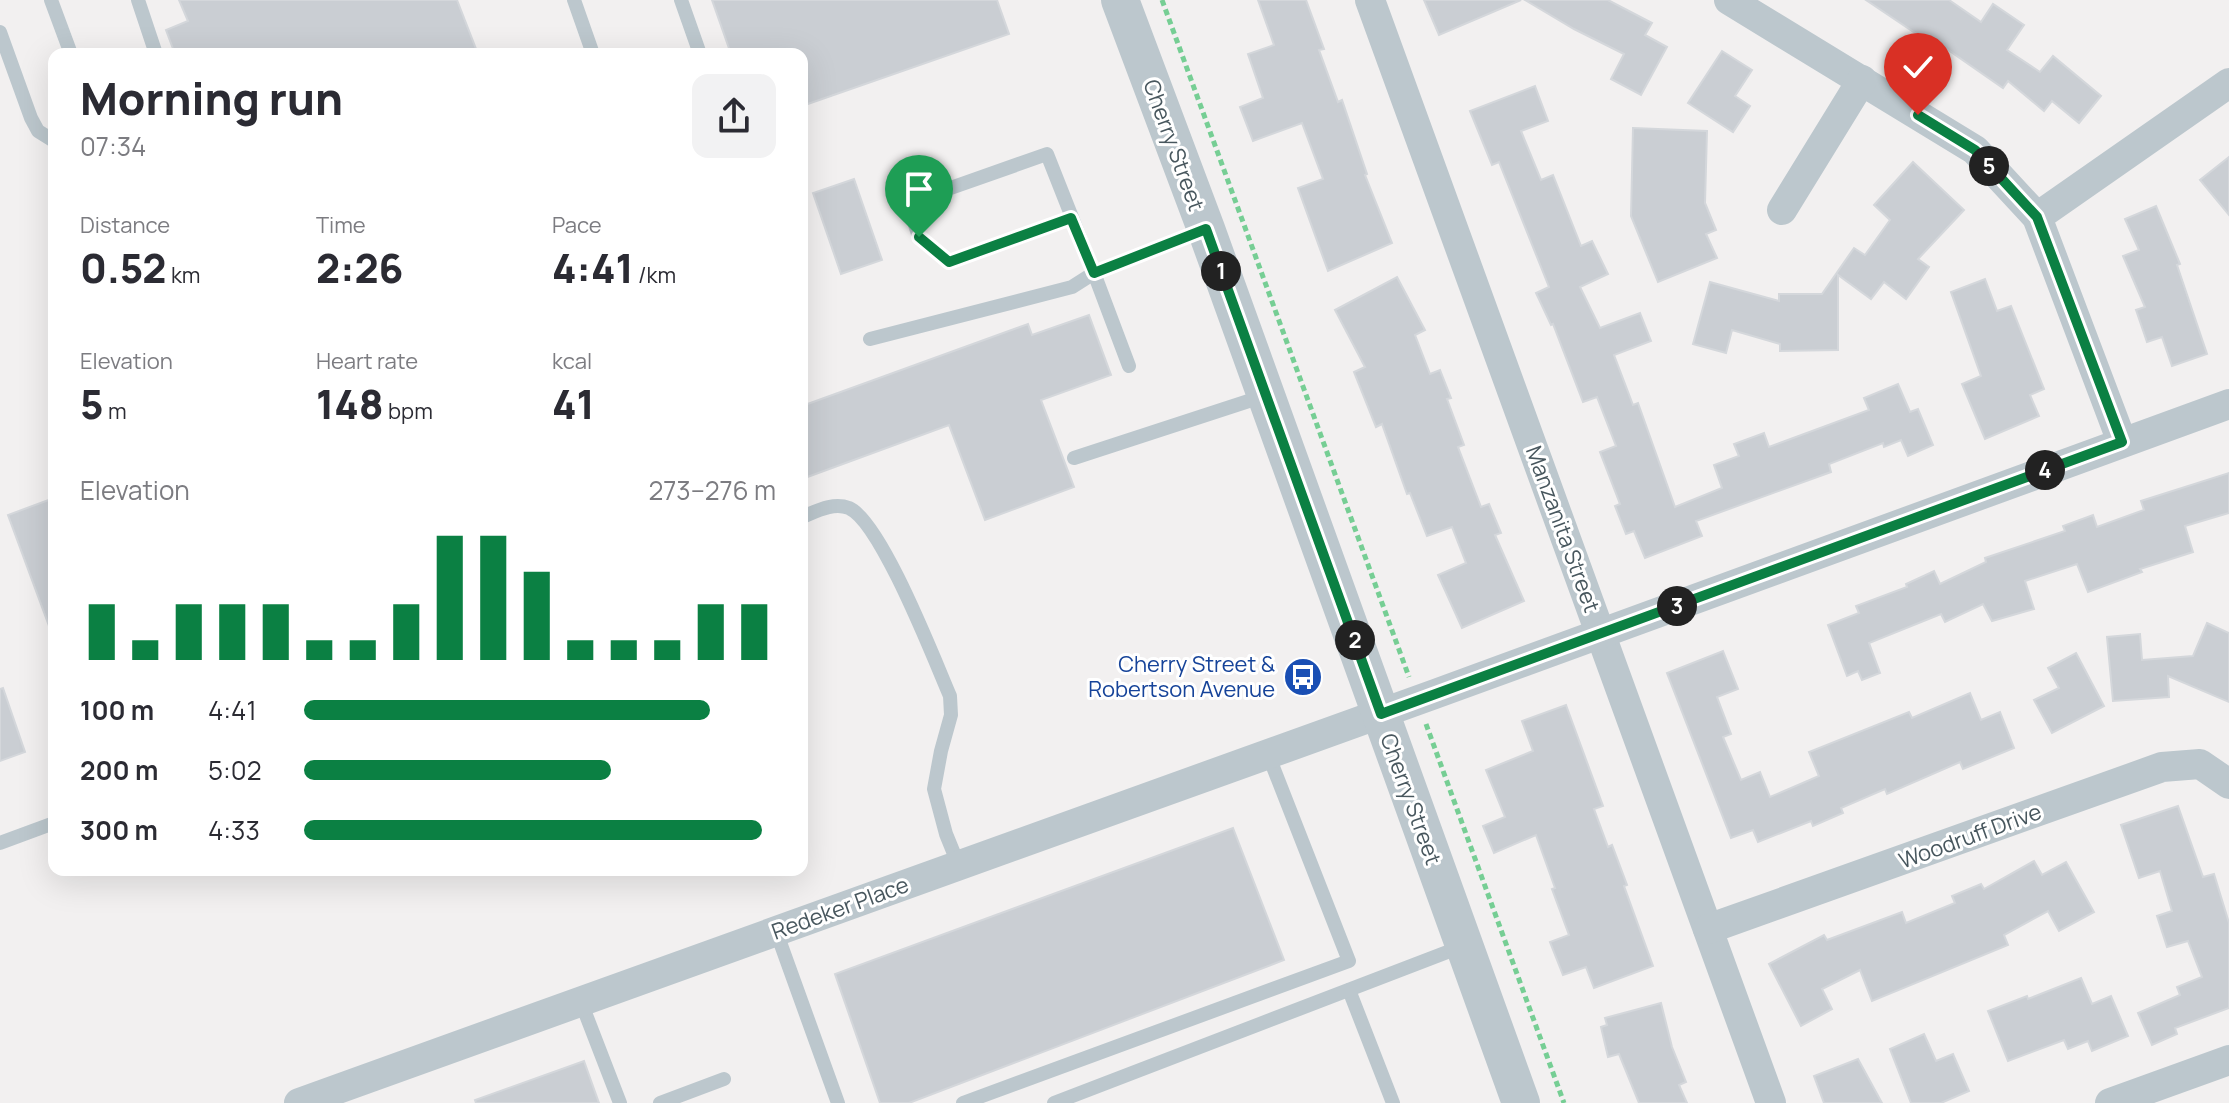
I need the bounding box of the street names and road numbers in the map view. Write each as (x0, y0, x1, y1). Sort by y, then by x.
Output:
street label: Cherry Street (1136, 75, 1212, 215)
street label: Manzanita Street (1519, 442, 1607, 617)
street label: Cherry Street (1373, 729, 1449, 869)
street label: Woodruff Drive (1895, 796, 2046, 876)
street label: Redeker Place (767, 869, 913, 947)

